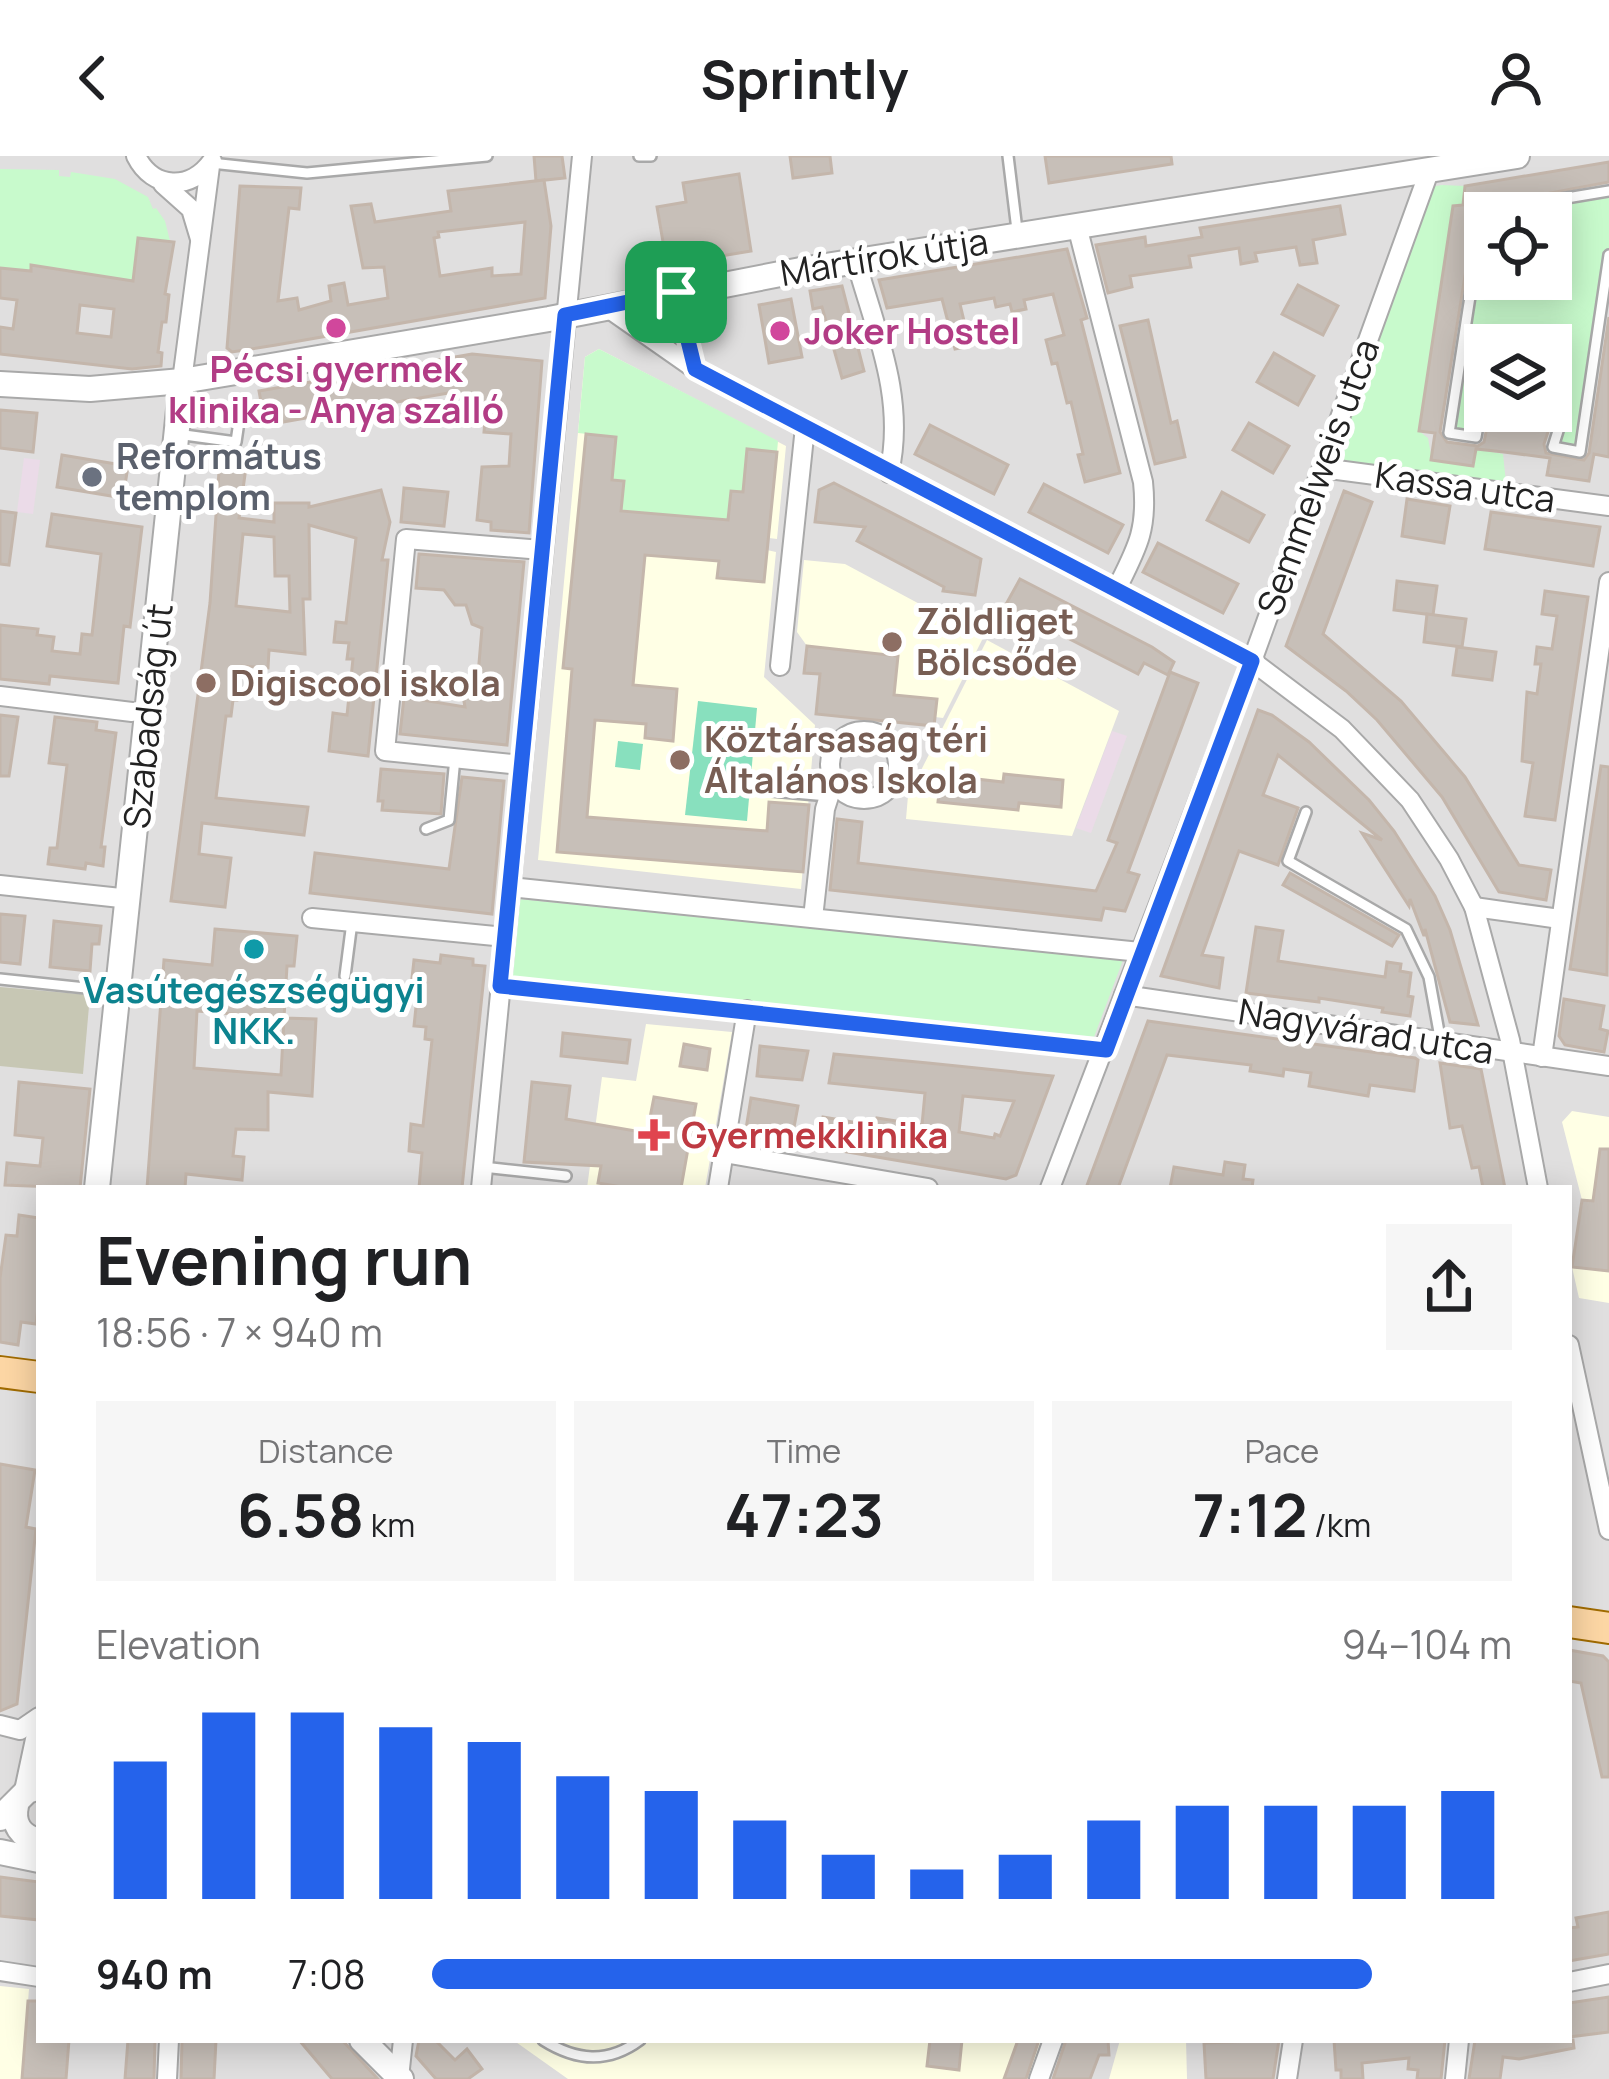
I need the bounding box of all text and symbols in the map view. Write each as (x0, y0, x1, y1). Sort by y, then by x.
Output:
text: Sprintly (701, 41, 908, 115)
icon: back (60, 45, 126, 111)
icon: person (1483, 45, 1549, 111)
map controls (1464, 192, 1572, 432)
button: locate (1464, 192, 1572, 300)
street label: Mártírok útja (776, 216, 991, 297)
pin (625, 241, 727, 343)
icon: arrive (643, 259, 709, 325)
place label: Joker Hostel (804, 306, 1020, 355)
marker: Pécsi gyermek klinika - Anya szálló (323, 315, 349, 341)
marker: Joker Hostel (767, 318, 793, 344)
button: layers (1464, 324, 1572, 432)
street label: Semmelweis utca (1245, 332, 1390, 622)
place label: Pécsi gyermek klinika - Anya szálló (168, 344, 504, 434)
place label: Református templom (116, 431, 322, 521)
street label: Kassa utca (1372, 450, 1558, 523)
marker: Református templom (79, 464, 105, 490)
place label: Zöldliget Bölcsőde (916, 596, 1077, 686)
street label: Szabadság út (111, 601, 184, 831)
marker: Zöldliget Bölcsőde (879, 629, 905, 655)
place label: Digiscool iskola (230, 658, 501, 707)
marker: Digiscool iskola (193, 670, 219, 696)
place label: Köztársaság téri Általános Iskola (704, 714, 988, 804)
marker: Köztársaság téri Általános Iskola (667, 747, 693, 773)
marker: Vasútegészségügyi NKK. (241, 936, 267, 962)
place label: Vasútegészségügyi NKK. (83, 965, 425, 1055)
street label: Nagyvárad utca (1235, 986, 1497, 1075)
place label: Gyermekklinika (681, 1110, 948, 1159)
marker: Gyermekklinika (638, 1119, 670, 1151)
text: Evening run (96, 1215, 472, 1305)
button: share (1386, 1224, 1512, 1350)
text: 18:56 · 7 × 940 m (96, 1305, 383, 1359)
text: Distance (258, 1428, 394, 1473)
text: Time (767, 1428, 841, 1473)
text: Pace (1245, 1428, 1319, 1473)
text: 6.58 (237, 1473, 364, 1555)
text: 47:23 (724, 1473, 884, 1555)
text: 7:12 (1193, 1473, 1307, 1555)
text: km (364, 1502, 415, 1547)
text: /km (1307, 1502, 1371, 1547)
text: Elevation (96, 1617, 261, 1671)
text: 94–104 m (1342, 1617, 1512, 1671)
text: 940 m (96, 1947, 213, 2001)
text: 7:08 (288, 1947, 366, 2001)

